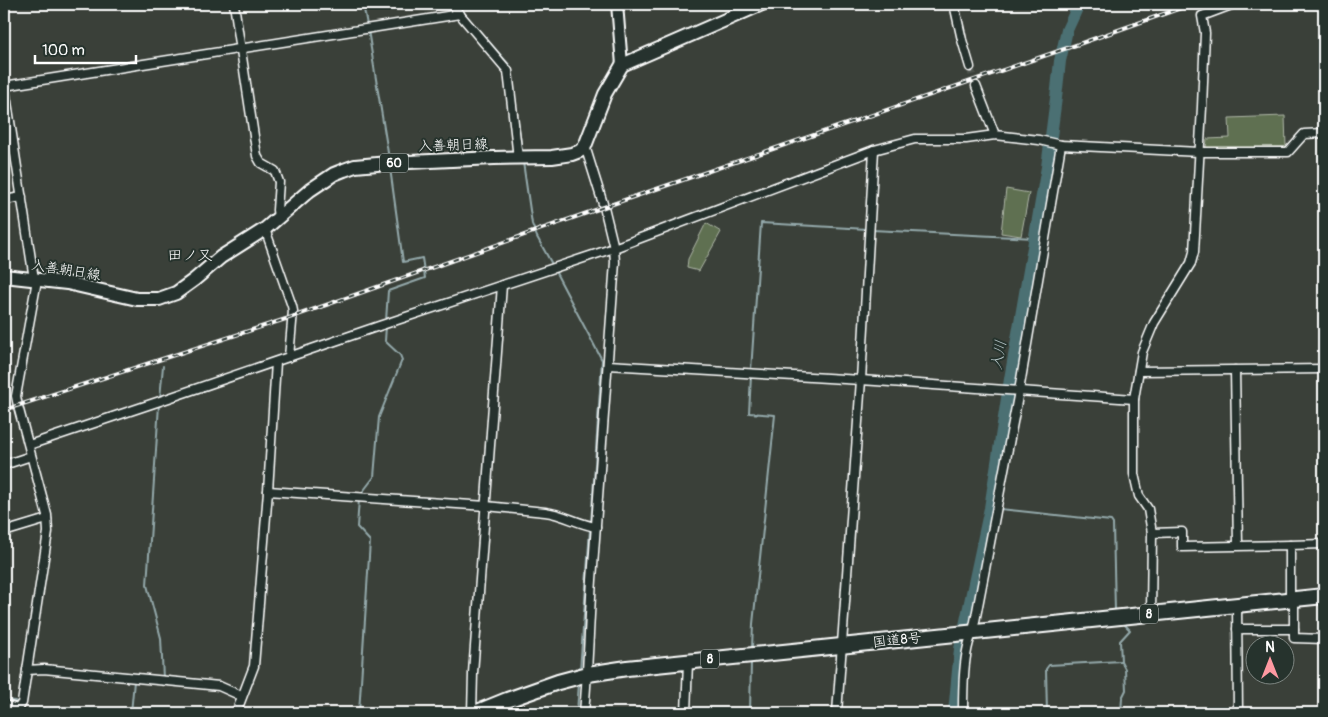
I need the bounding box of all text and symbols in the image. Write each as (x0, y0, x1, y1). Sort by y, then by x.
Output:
scale bar (35, 32, 136, 64)
text: 100 m (42, 41, 85, 60)
street label: 入善朝日線 (418, 135, 488, 155)
road number: 60 (380, 154, 408, 172)
district label: 田ノ又 (167, 246, 213, 265)
street label: 入善朝日線 (30, 256, 102, 284)
water label: 入川 (987, 339, 1011, 371)
road number: 8 (1140, 604, 1158, 624)
street label: 国道8号 (872, 629, 922, 651)
north arrow (1246, 634, 1296, 684)
text: N (1265, 639, 1275, 656)
road number: 8 (701, 650, 719, 669)

